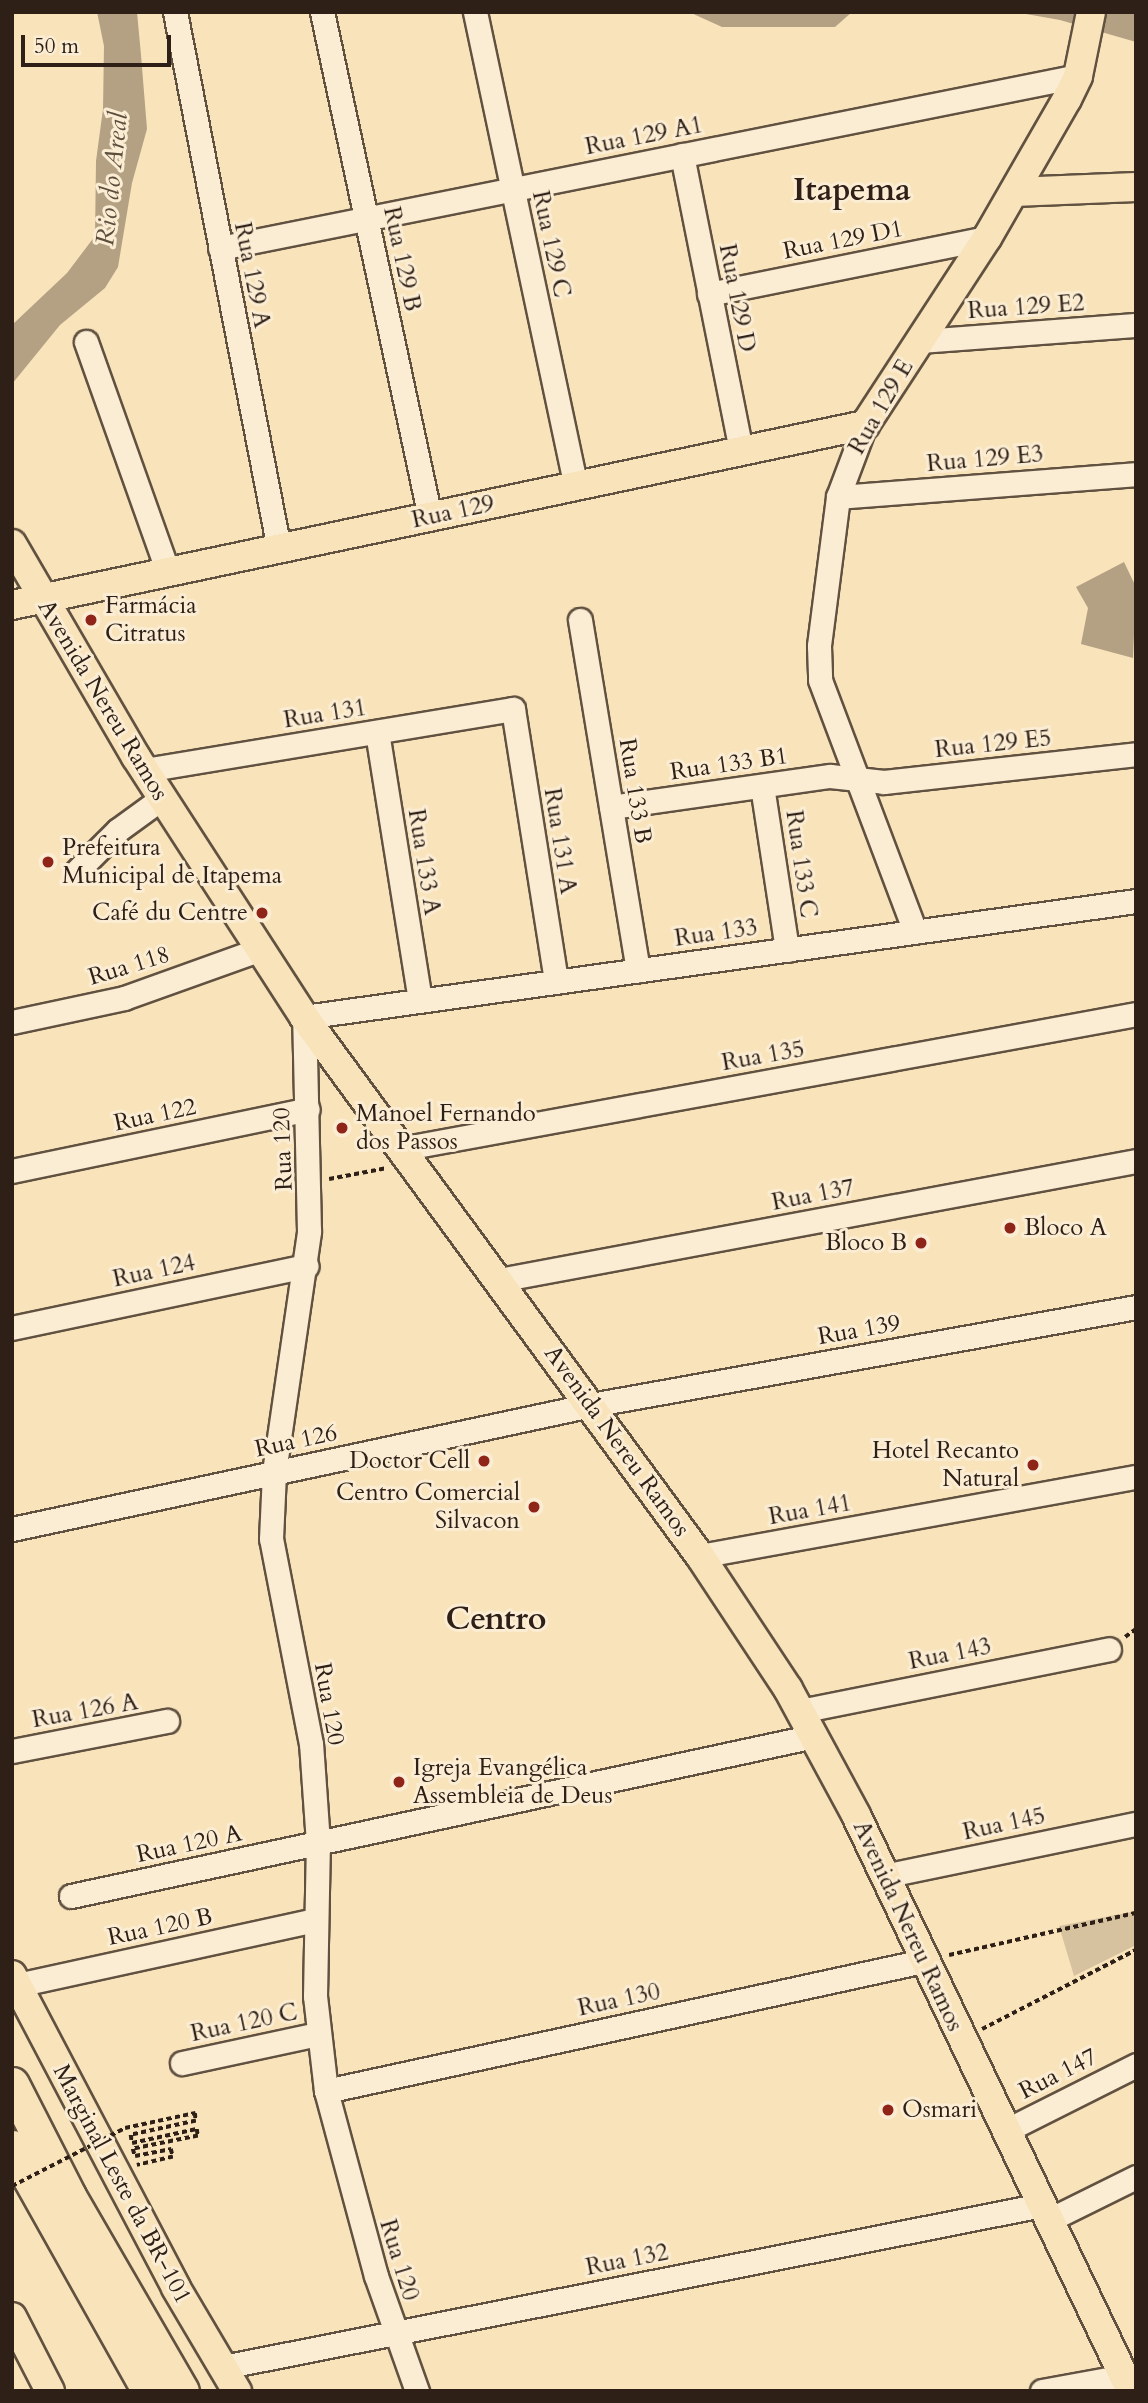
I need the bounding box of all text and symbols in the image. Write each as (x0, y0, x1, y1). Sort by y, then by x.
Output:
scale bar (24, 21, 175, 65)
text: 50 m (34, 32, 79, 61)
street label: Rua 129 A1 (583, 110, 705, 162)
water label: Rio do Areal (89, 111, 135, 247)
district label: Itapema (793, 171, 911, 209)
street label: Rua 129 C (526, 188, 576, 300)
street label: Rua 129 B (377, 204, 427, 314)
street label: Rua 129 D1 (781, 214, 905, 266)
street label: Rua 129 A (228, 220, 276, 330)
street label: Rua 129 D (712, 242, 762, 354)
street label: Rua 129 E2 (967, 289, 1085, 325)
street label: Rua 129 E (842, 354, 920, 460)
street label: Rua 129 E3 (925, 440, 1045, 478)
street label: Rua 129 (409, 489, 497, 535)
place label: Farmácia Citratus (105, 592, 197, 648)
street label: Avenida Nereu Ramos (32, 594, 174, 806)
marker: Farmácia Citratus (83, 612, 99, 628)
street label: Rua 131 (282, 693, 368, 735)
street label: Rua 129 E5 (933, 724, 1053, 764)
street label: Rua 133 B (612, 736, 658, 846)
street label: Rua 133 B1 (668, 741, 790, 787)
street label: Rua 131 A (537, 786, 583, 896)
street label: Rua 133 A (401, 807, 447, 917)
street label: Rua 133 C (779, 808, 823, 920)
place label: Prefeitura Municipal de Itapema (62, 834, 282, 890)
marker: Prefeitura Municipal de Itapema (40, 854, 56, 870)
place label: Café du Centre (92, 899, 248, 927)
marker: Café du Centre (254, 905, 270, 921)
street label: Rua 133 (673, 913, 759, 953)
street label: Rua 118 (85, 940, 173, 992)
street label: Rua 135 (719, 1035, 807, 1077)
street label: Rua 122 (111, 1092, 199, 1138)
place label: Manoel Fernando dos Passos (356, 1100, 536, 1156)
street label: Rua 120 (267, 1107, 299, 1191)
marker: Manoel Fernando dos Passos (334, 1120, 350, 1136)
street label: Rua 137 (769, 1173, 857, 1217)
place label: Bloco A (1024, 1214, 1107, 1242)
marker: Bloco A (1002, 1220, 1018, 1236)
place label: Bloco B (825, 1229, 907, 1257)
marker: Bloco B (913, 1235, 929, 1251)
street label: Rua 124 (110, 1248, 198, 1294)
street label: Rua 139 (815, 1309, 903, 1351)
street label: Avenida Nereu Ramos (538, 1340, 696, 1542)
street label: Rua 126 (252, 1418, 340, 1464)
place label: Hotel Recanto Natural (872, 1437, 1019, 1493)
place label: Doctor Cell (349, 1447, 470, 1475)
marker: Doctor Cell (476, 1453, 492, 1469)
marker: Hotel Recanto Natural (1025, 1457, 1041, 1473)
place label: Centro Comercial Silvacon (336, 1479, 520, 1535)
street label: Rua 141 (766, 1489, 854, 1531)
marker: Centro Comercial Silvacon (526, 1499, 542, 1515)
district label: Centro (446, 1600, 546, 1638)
street label: Rua 143 (906, 1632, 994, 1676)
street label: Rua 120 (308, 1660, 350, 1748)
street label: Rua 126 A (30, 1688, 140, 1734)
place label: Igreja Evangélica Assembleia de Deus (413, 1754, 612, 1810)
marker: Igreja Evangélica Assembleia de Deus (391, 1774, 407, 1790)
street label: Rua 145 (960, 1801, 1048, 1847)
street label: Avenida Nereu Ramos (847, 1816, 969, 2036)
street label: Rua 120 A (134, 1819, 244, 1869)
street label: Rua 120 B (105, 1902, 215, 1952)
street label: Rua 130 (575, 1977, 663, 2023)
street label: Rua 120 C (188, 1998, 300, 2048)
street label: Rua 147 (1014, 2042, 1102, 2106)
street label: Marginal Leste da BR-101 (47, 2059, 197, 2309)
place label: Osmari (902, 2096, 977, 2124)
marker: Osmari (880, 2102, 896, 2118)
street label: Rua 120 (373, 2216, 425, 2304)
street label: Rua 132 (583, 2238, 671, 2282)

